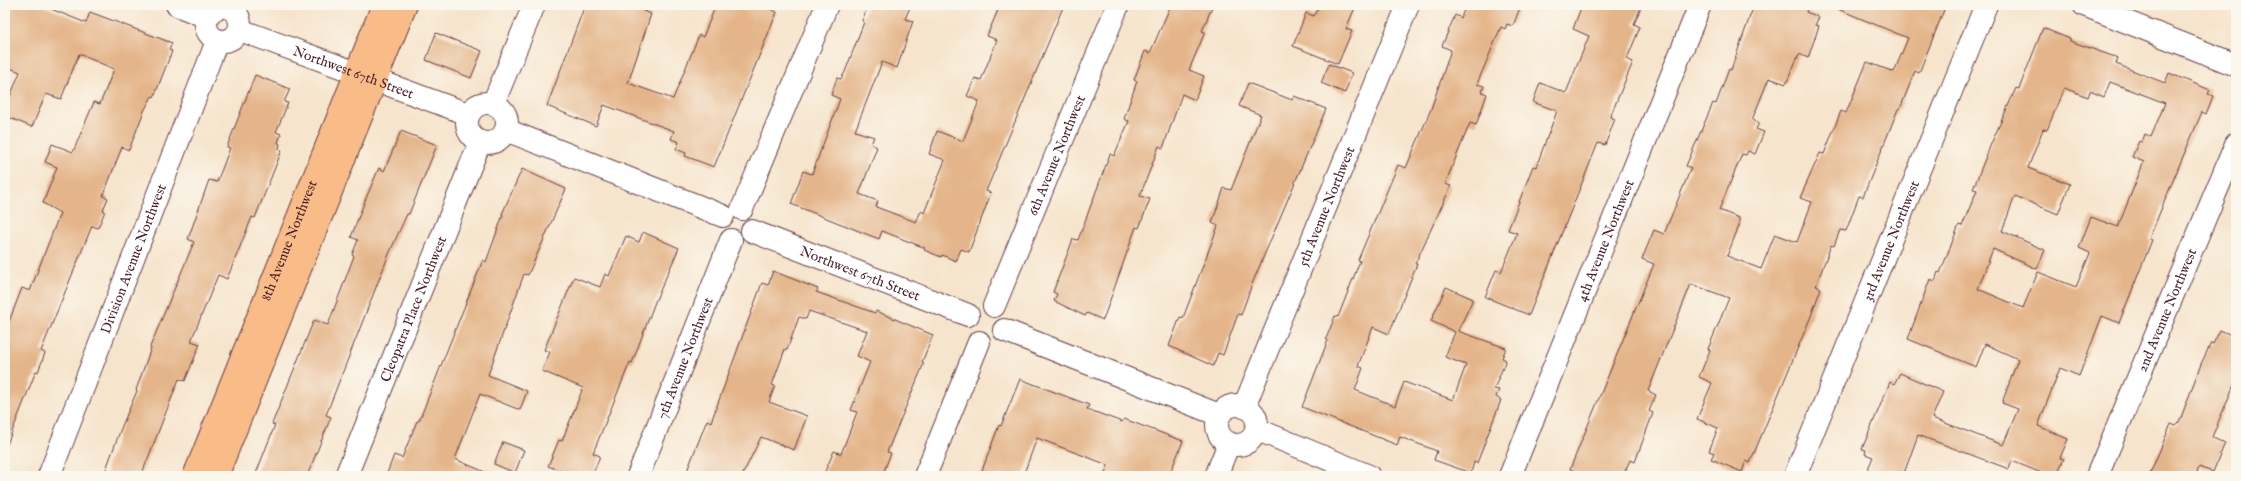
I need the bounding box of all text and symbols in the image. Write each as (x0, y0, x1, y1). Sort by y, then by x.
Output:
street label: Northwest 67th Street (290, 42, 416, 103)
street label: 6th Avenue Northwest (1024, 92, 1090, 219)
street label: 5th Avenue Northwest (1294, 144, 1359, 269)
street label: 4th Avenue Northwest (1573, 177, 1639, 304)
street label: 8th Avenue Northwest (257, 178, 322, 304)
street label: 3rd Avenue Northwest (1859, 178, 1924, 304)
street label: Division Avenue Northwest (97, 181, 171, 336)
street label: Cleopatra Place Northwest (377, 234, 451, 385)
street label: Northwest 67th Street (797, 242, 923, 306)
street label: 2nd Avenue Northwest (2134, 246, 2201, 375)
street label: 7th Avenue Northwest (653, 294, 718, 422)

